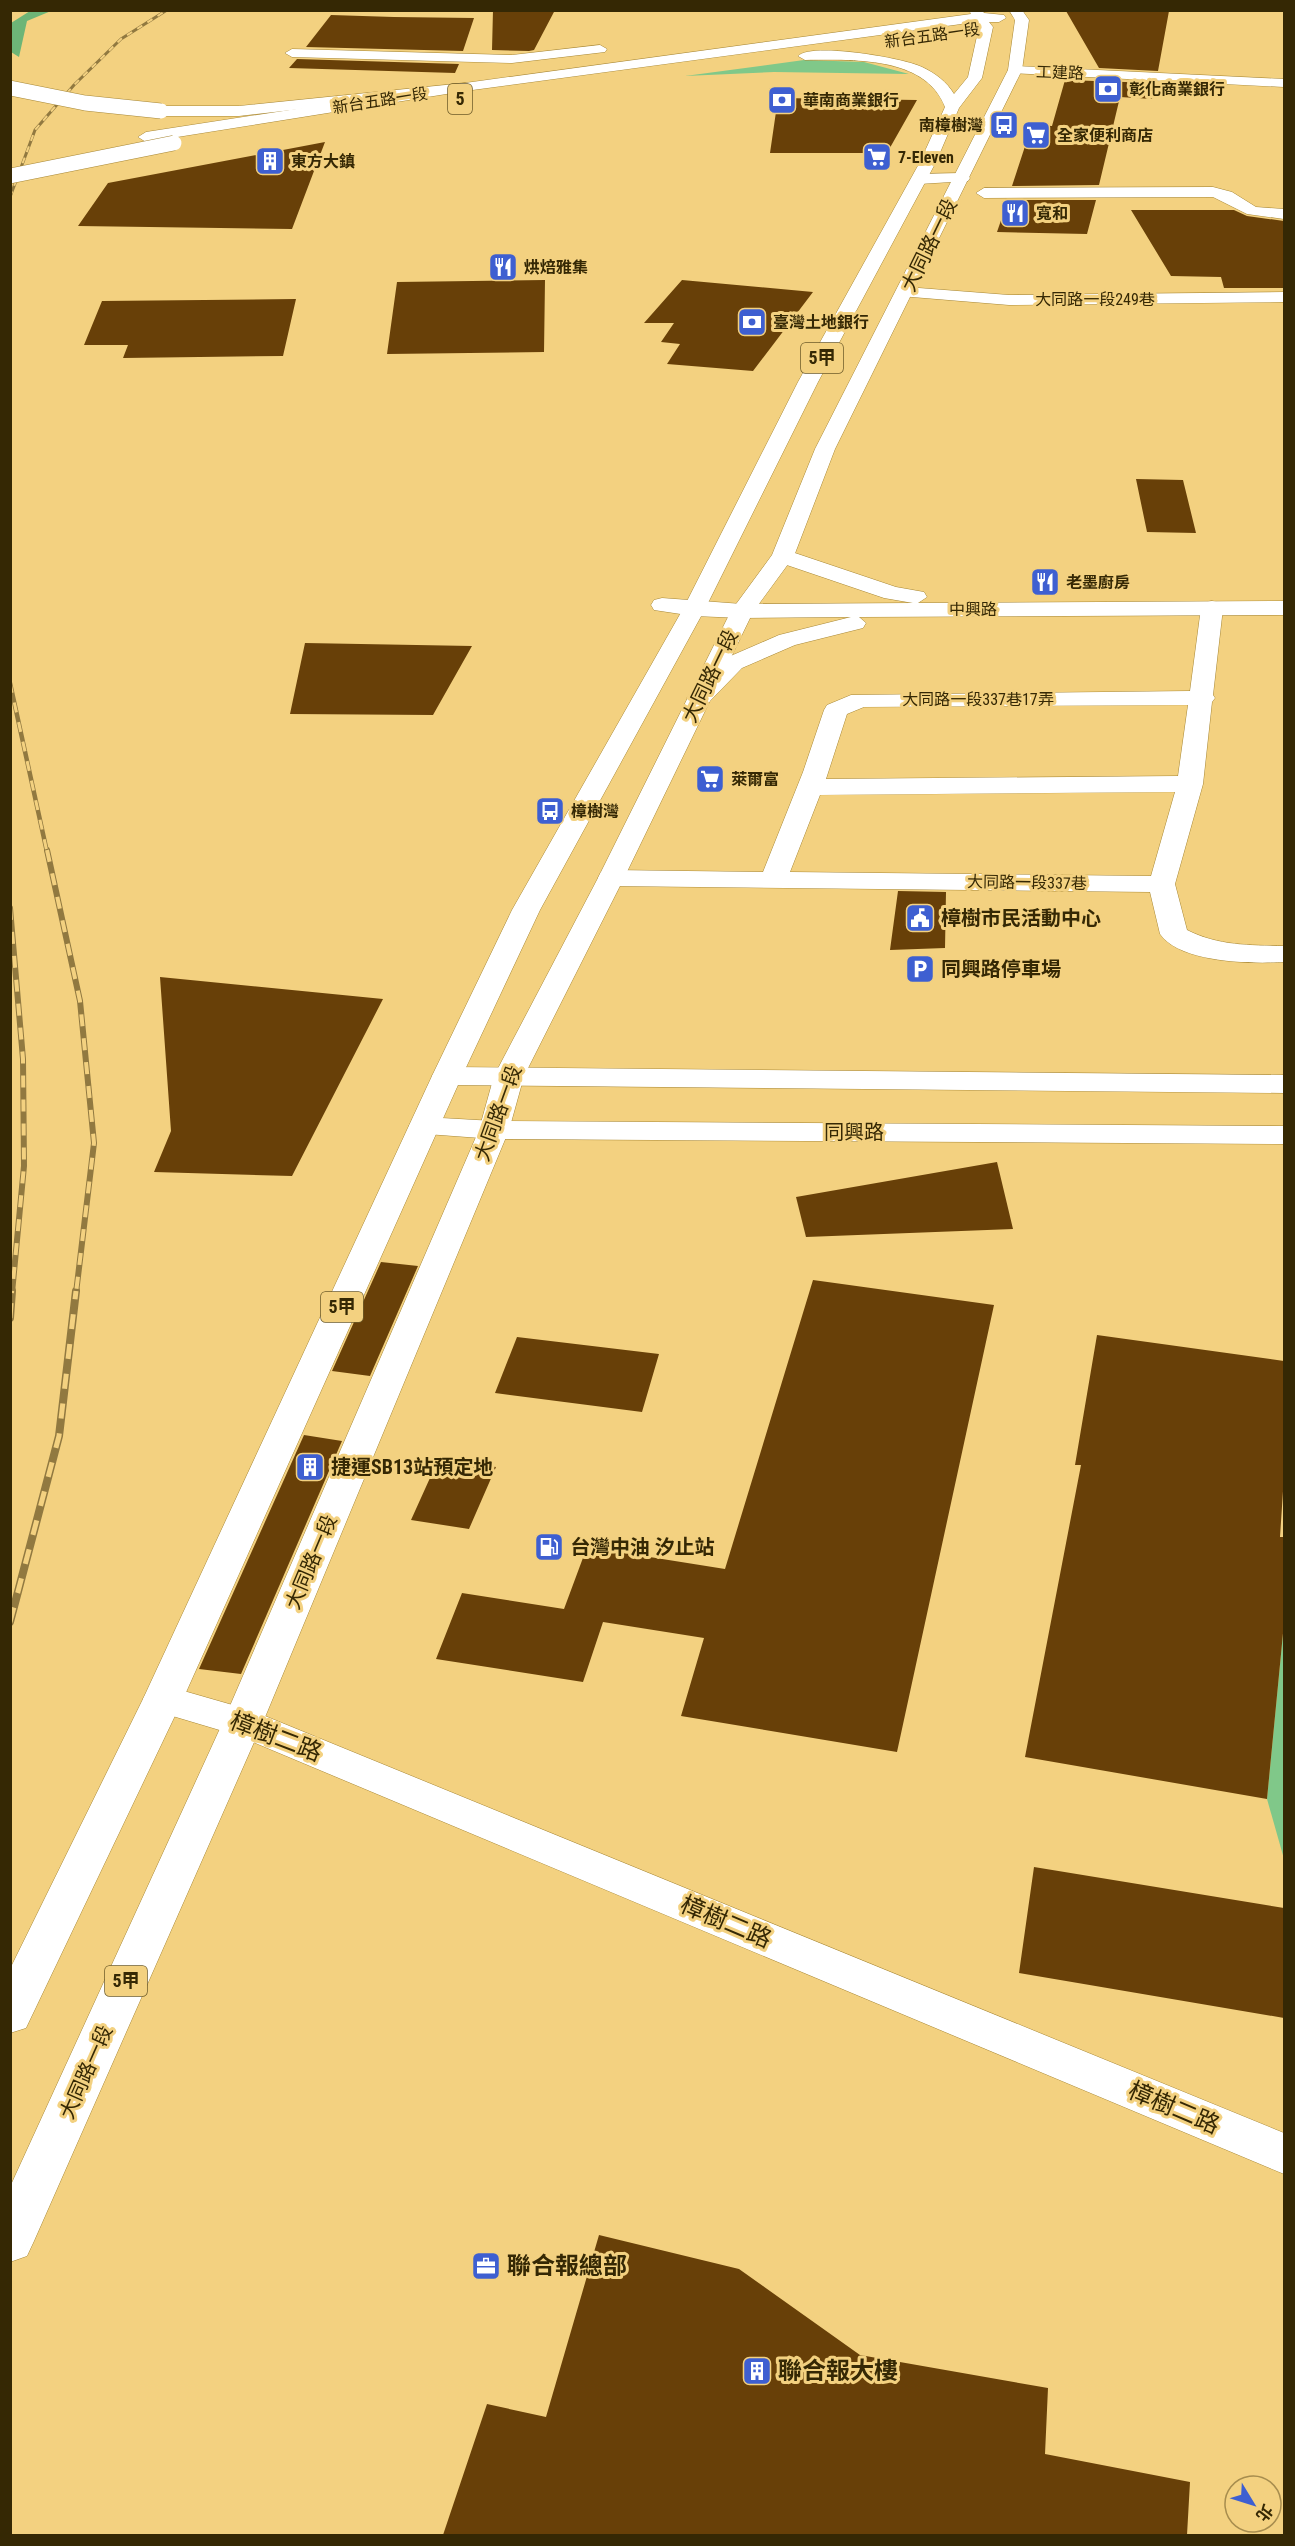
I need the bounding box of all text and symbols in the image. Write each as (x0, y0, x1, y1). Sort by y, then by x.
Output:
street label: 新台五路一段 (883, 19, 981, 52)
street label: 工建路 (1036, 62, 1084, 83)
bank icon: 彰化商業銀行 (1092, 73, 1124, 105)
place label: 彰化商業銀行 (1129, 80, 1225, 99)
street label: 新台五路一段 (331, 84, 429, 117)
road number: 5 (448, 84, 472, 114)
bank icon: 華南商業銀行 (766, 84, 798, 116)
place label: 華南商業銀行 (803, 91, 899, 110)
bus stop icon: 南樟樹灣 (988, 109, 1020, 141)
place label: 南樟樹灣 (919, 116, 983, 135)
supermarket icon: 全家便利商店 (1020, 119, 1052, 151)
place label: 全家便利商店 (1057, 126, 1153, 145)
supermarket icon: 7-Eleven (861, 141, 893, 173)
building icon: 東方大鎮 (254, 145, 286, 177)
place label: 7-Eleven (898, 148, 954, 167)
place label: 東方大鎮 (291, 152, 355, 171)
street label: 大同路一段 (896, 195, 962, 295)
restaurant icon: 寬和 (999, 197, 1031, 229)
place label: 寬和 (1036, 204, 1068, 223)
restaurant icon: 烘焙雅集 (487, 251, 519, 283)
place label: 烘焙雅集 (524, 258, 588, 277)
street label: 大同路一段249巷 (1035, 290, 1155, 309)
bank icon: 臺灣土地銀行 (736, 306, 768, 338)
place label: 臺灣土地銀行 (773, 313, 869, 332)
road number: 5甲 (801, 343, 843, 373)
restaurant icon: 老墨廚房 (1029, 566, 1061, 598)
place label: 老墨廚房 (1066, 573, 1130, 592)
street label: 中興路 (949, 600, 997, 619)
street label: 大同路一段 (677, 626, 743, 726)
street label: 大同路一段337巷17弄 (902, 690, 1054, 709)
supermarket icon: 萊爾富 (694, 763, 726, 795)
place label: 萊爾富 (731, 770, 779, 789)
bus stop icon: 樟樹灣 (534, 795, 566, 827)
place label: 樟樹灣 (571, 802, 619, 821)
street label: 大同路一段337巷 (967, 872, 1087, 893)
public building icon: 樟樹市民活動中心 (904, 902, 936, 934)
place label: 樟樹市民活動中心 (941, 906, 1101, 930)
parking icon: 同興路停車場 (904, 953, 936, 985)
place label: 同興路停車場 (941, 957, 1061, 981)
street label: 大同路一段 (470, 1062, 526, 1164)
street label: 同興路 (824, 1120, 884, 1144)
road number: 5甲 (321, 1292, 363, 1322)
building icon: 捷運SB13站預定地 (294, 1451, 326, 1483)
place label: 捷運SB13站預定地 (331, 1455, 493, 1479)
street label: 大同路一段 (280, 1511, 342, 1613)
fuel station icon: 台灣中油 汐止站 (533, 1531, 565, 1563)
place label: 台灣中油 汐止站 (570, 1535, 715, 1559)
street label: 樟樹二路 (226, 1707, 326, 1767)
street label: 樟樹二路 (676, 1890, 776, 1954)
road number: 5甲 (105, 1966, 147, 1996)
street label: 大同路一段 (55, 2021, 117, 2123)
street label: 樟樹二路 (1124, 2076, 1224, 2140)
office icon: 聯合報總部 (470, 2250, 502, 2282)
place label: 聯合報總部 (507, 2252, 627, 2280)
building icon: 聯合報大樓 (741, 2355, 773, 2387)
place label: 聯合報大樓 (778, 2357, 898, 2385)
north arrow (1223, 2474, 1283, 2534)
text: 北 (1252, 2501, 1277, 2525)

